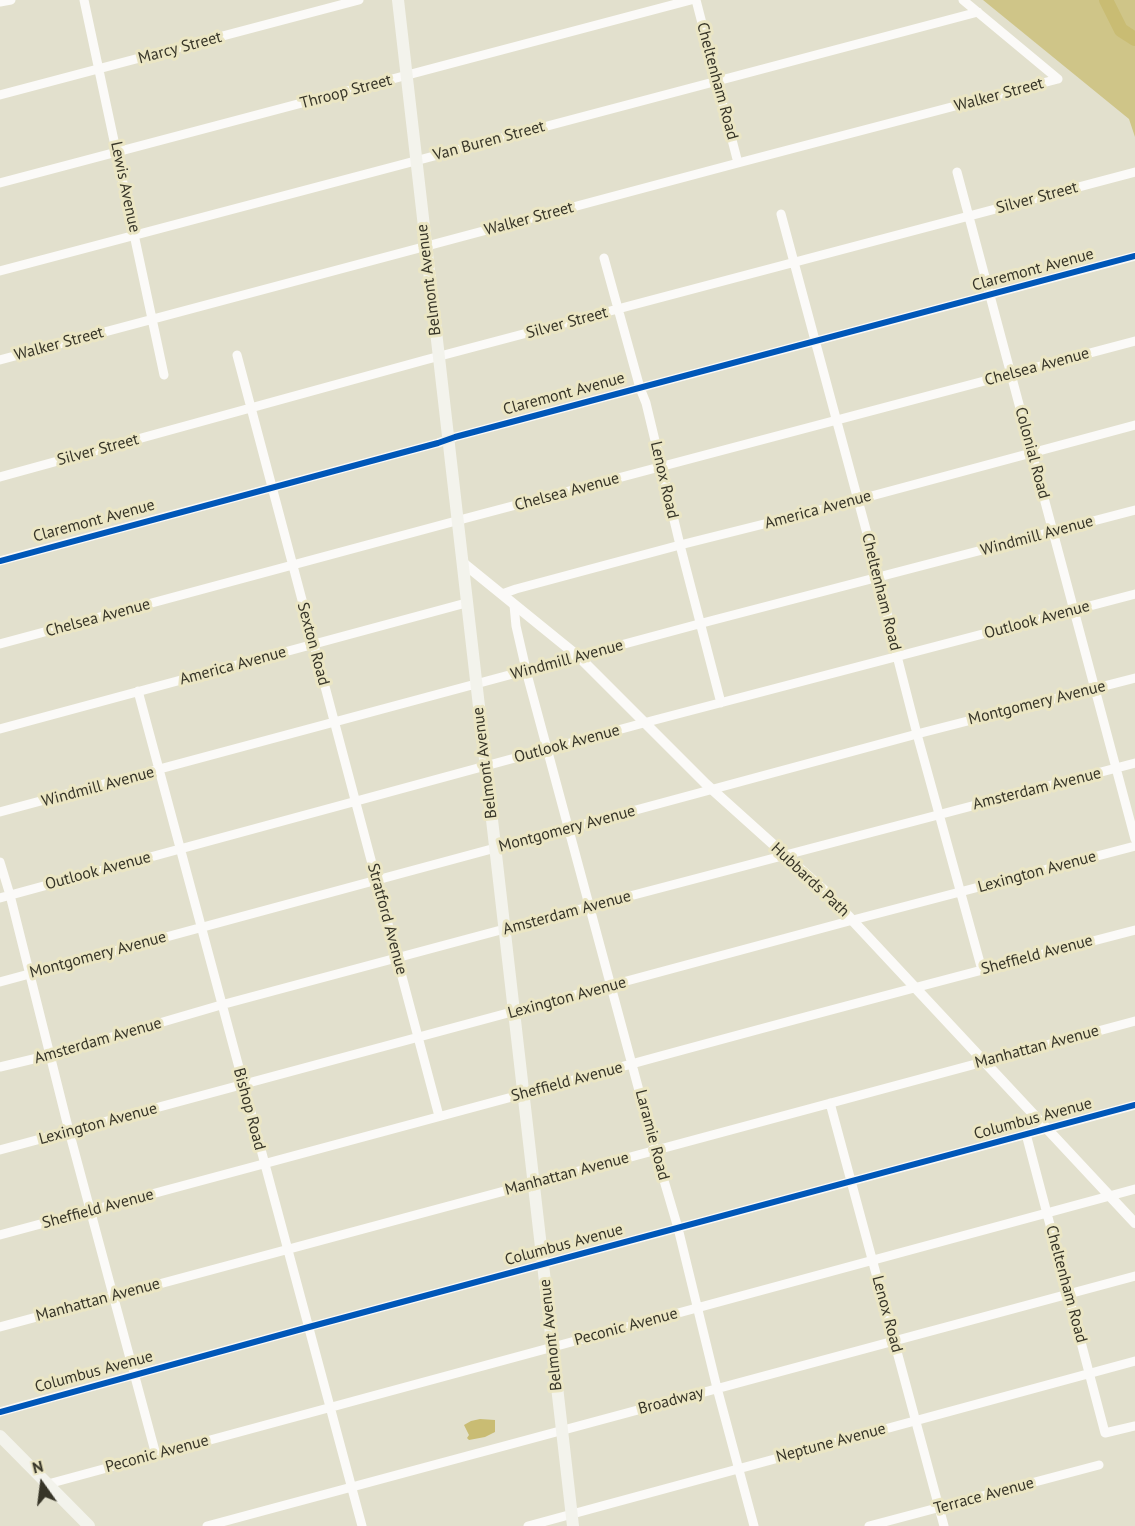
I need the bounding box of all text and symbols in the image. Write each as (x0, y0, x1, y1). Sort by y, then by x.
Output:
street label: Cheltenham Road (692, 20, 742, 142)
street label: Marcy Street (136, 28, 224, 68)
street label: Throop Street (298, 71, 394, 113)
street label: Walker Street (952, 74, 1046, 116)
street label: Van Buren Street (431, 117, 547, 165)
street label: Lewis Avenue (106, 140, 144, 234)
street label: Silver Street (994, 178, 1080, 218)
street label: Walker Street (482, 198, 576, 240)
street label: Belmont Avenue (413, 223, 445, 337)
street label: Claremont Avenue (970, 245, 1096, 295)
street label: Silver Street (524, 303, 610, 343)
street label: Walker Street (12, 323, 106, 365)
street label: Chelsea Avenue (982, 344, 1092, 390)
street label: Claremont Avenue (501, 369, 627, 419)
street label: Colonial Road (1011, 405, 1053, 501)
street label: Silver Street (55, 430, 141, 470)
street label: Lenox Road (646, 439, 682, 521)
street label: Chelsea Avenue (512, 469, 622, 515)
street label: America Avenue (763, 487, 873, 533)
street label: Claremont Avenue (31, 496, 157, 546)
street label: Windmill Avenue (979, 512, 1095, 560)
street label: Cheltenham Road (857, 531, 905, 653)
street label: Chelsea Avenue (43, 595, 153, 641)
street label: Outlook Avenue (982, 597, 1092, 643)
street label: Sexton Road (293, 600, 333, 688)
street label: Windmill Avenue (509, 636, 625, 684)
street label: America Avenue (178, 643, 288, 689)
street label: Montgomery Avenue (966, 677, 1108, 729)
street label: Belmont Avenue (469, 706, 501, 820)
street label: Outlook Avenue (512, 721, 622, 767)
street label: Windmill Avenue (40, 763, 156, 811)
street label: Amsterdam Avenue (971, 764, 1103, 814)
street label: Montgomery Avenue (497, 802, 637, 856)
street label: Hubbards Path (767, 839, 853, 921)
street label: Lexington Avenue (976, 847, 1098, 897)
street label: Outlook Avenue (43, 848, 153, 894)
street label: Stratford Avenue (363, 861, 411, 977)
street label: Amsterdam Avenue (501, 887, 633, 939)
street label: Montgomery Avenue (28, 928, 168, 982)
street label: Sheffield Avenue (979, 931, 1095, 979)
street label: Lexington Avenue (506, 973, 628, 1023)
street label: Amsterdam Avenue (32, 1014, 164, 1068)
street label: Manhattan Avenue (973, 1021, 1101, 1073)
street label: Sheffield Avenue (509, 1058, 625, 1106)
street label: Bishop Road (229, 1066, 269, 1152)
street label: Laramie Road (631, 1088, 673, 1182)
street label: Columbus Avenue (972, 1094, 1094, 1144)
street label: Lexington Avenue (37, 1099, 159, 1149)
street label: Manhattan Avenue (503, 1148, 631, 1200)
street label: Sheffield Avenue (40, 1185, 156, 1233)
street label: Columbus Avenue (503, 1220, 625, 1270)
street label: Cheltenham Road (1041, 1223, 1091, 1345)
street label: Lenox Road (868, 1273, 906, 1355)
street label: Manhattan Avenue (34, 1274, 162, 1326)
street label: Belmont Avenue (536, 1278, 566, 1392)
street label: Peconic Avenue (572, 1304, 680, 1350)
street label: Columbus Avenue (33, 1347, 155, 1397)
street label: Broadway (636, 1383, 706, 1419)
street label: Neptune Avenue (774, 1419, 888, 1467)
street label: Peconic Avenue (103, 1431, 211, 1477)
north arrow (12, 1454, 72, 1514)
text: N (30, 1456, 45, 1478)
street label: Terrace Avenue (932, 1473, 1036, 1519)

